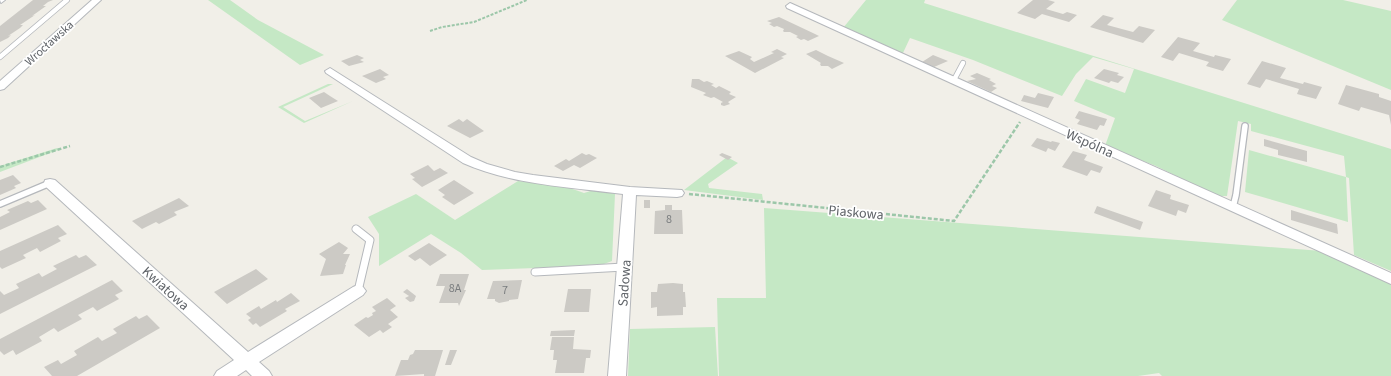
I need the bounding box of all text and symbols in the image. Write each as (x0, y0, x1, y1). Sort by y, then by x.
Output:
street label: Wrocławska (21, 17, 78, 70)
street label: Wspólna (1062, 125, 1117, 163)
street label: Piaskowa (827, 201, 884, 225)
house number: 8 (666, 211, 672, 228)
street label: Sadowa (613, 259, 637, 307)
street label: Kwiatowa (137, 262, 193, 315)
house number: 8A (449, 280, 462, 297)
house number: 7 (502, 282, 508, 299)

